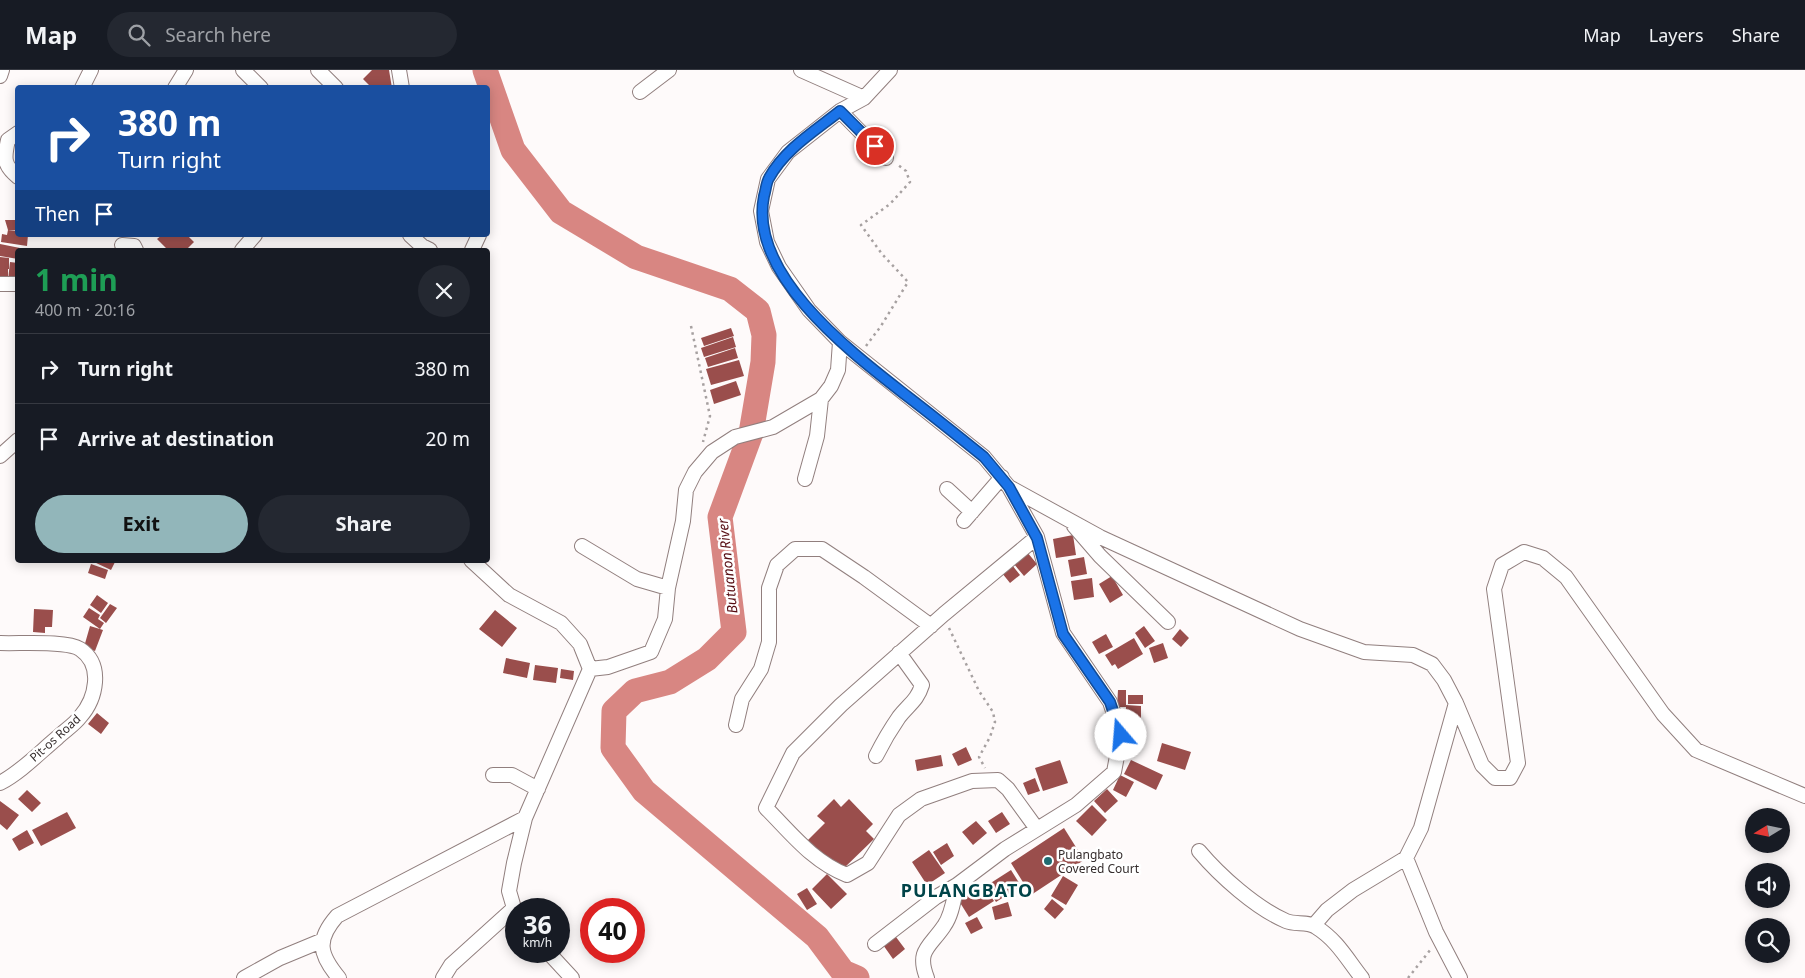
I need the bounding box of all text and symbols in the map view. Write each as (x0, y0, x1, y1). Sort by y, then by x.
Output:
search box (107, 12, 457, 57)
text: Map (25, 18, 77, 51)
icon: search (125, 21, 153, 49)
text: Search here (165, 22, 271, 48)
text: Map (1583, 23, 1621, 47)
text: Layers (1649, 23, 1704, 47)
text: Share (1732, 23, 1780, 47)
text: 380 m (118, 99, 221, 146)
icon: right (35, 105, 100, 170)
pin (854, 125, 896, 167)
icon: arrive (861, 132, 889, 160)
text: Turn right (118, 144, 221, 174)
icon: arrive (90, 200, 118, 228)
text: Then (35, 201, 80, 227)
text: 1 min (35, 259, 118, 300)
button: close (418, 265, 470, 317)
text: 400 m · 20:16 (35, 299, 135, 321)
icon: right (35, 355, 63, 383)
text: Turn right (78, 356, 173, 382)
text: 380 m (415, 356, 470, 382)
icon: arrive (35, 425, 63, 453)
text: Arrive at destination (78, 426, 274, 452)
text: 20 m (426, 426, 470, 452)
button: Exit (35, 495, 248, 553)
button: Share (258, 495, 470, 553)
water label: Butuanon River (713, 517, 741, 615)
position arrow (1094, 708, 1146, 760)
street label: Pit-os Road (26, 710, 84, 766)
north arrow (1745, 808, 1790, 852)
map controls (1745, 808, 1790, 963)
place label: Pulangbato Covered Court (1058, 846, 1140, 877)
marker: Pulangbato Covered Court (1042, 855, 1054, 867)
button: sound (1745, 863, 1790, 908)
district label: PULANGBATO (901, 878, 1033, 902)
speed limit sign: 40 (580, 898, 645, 963)
text: 36 (523, 907, 552, 941)
button: search (1745, 918, 1790, 963)
text: km/h (523, 934, 552, 951)

